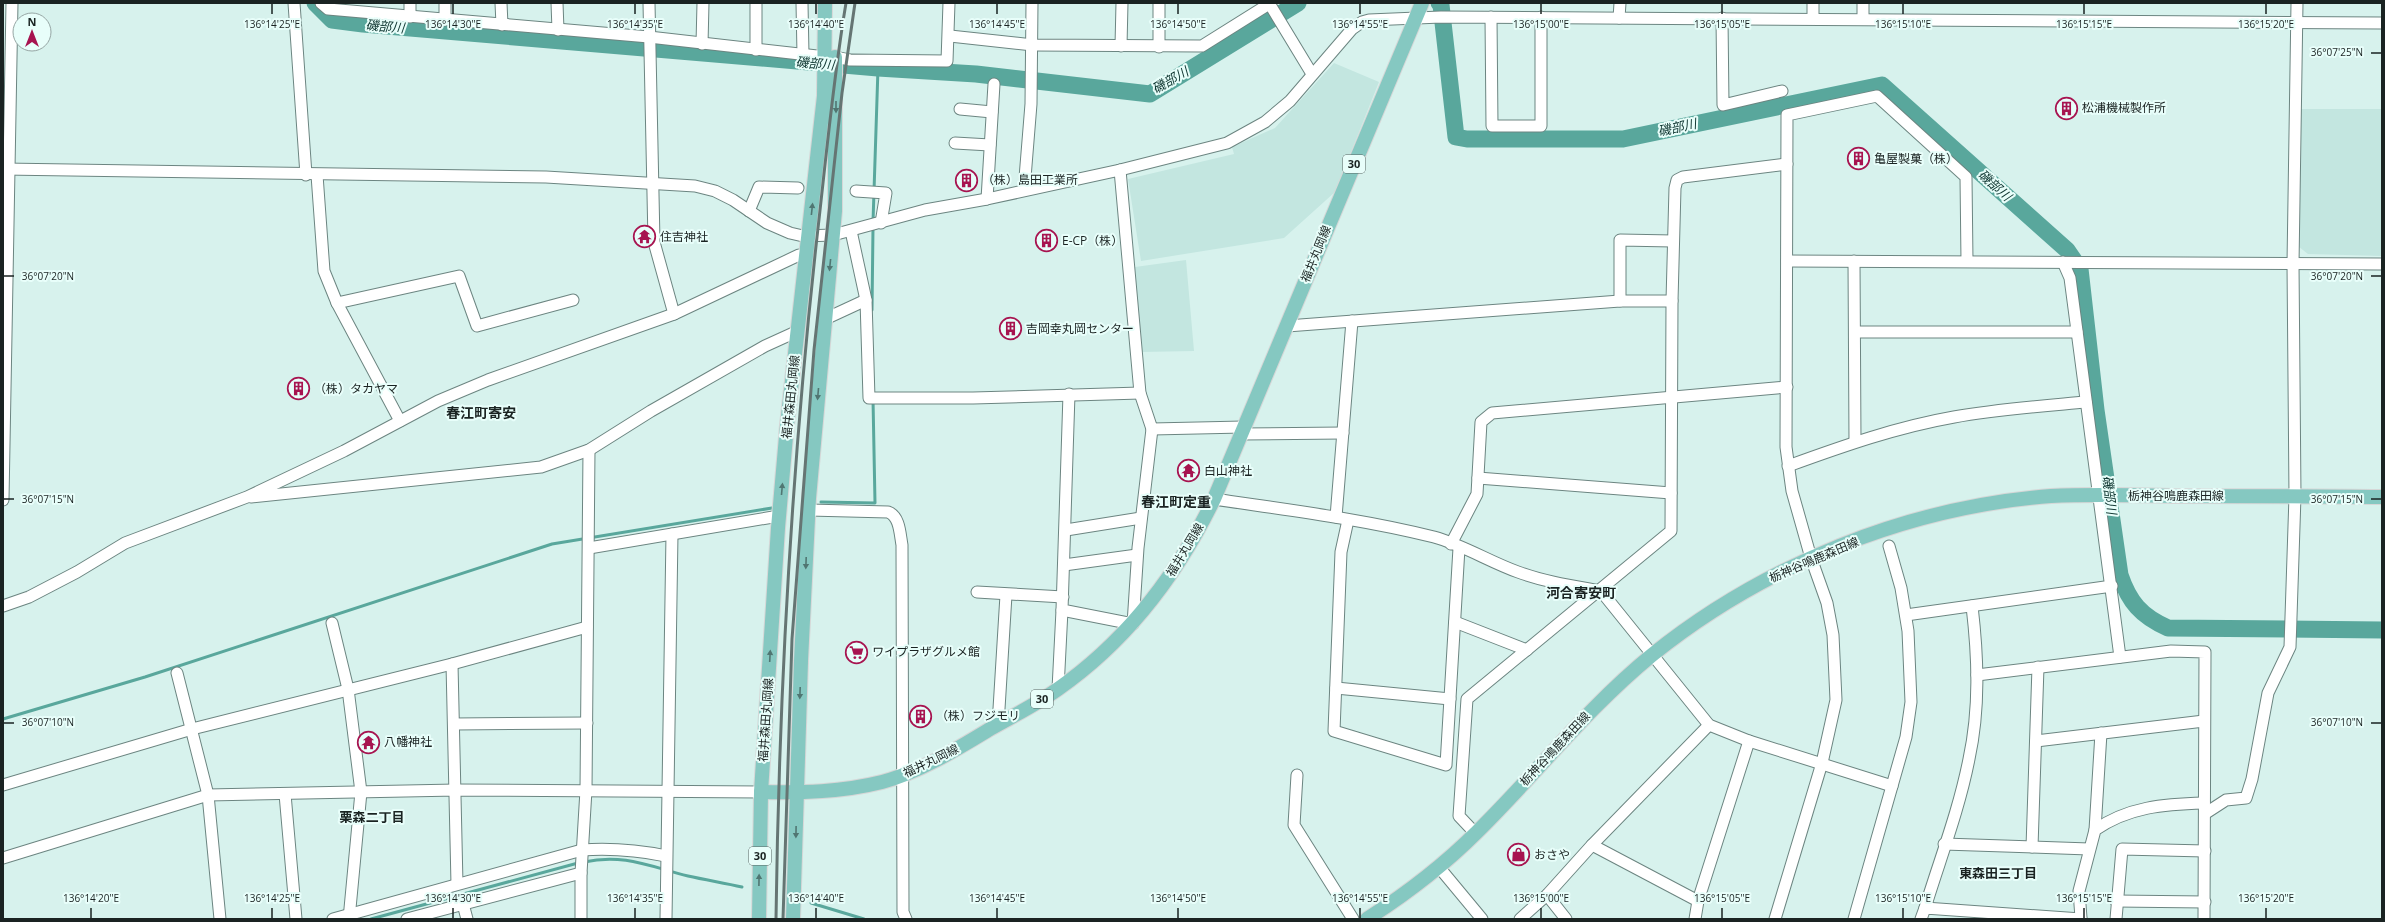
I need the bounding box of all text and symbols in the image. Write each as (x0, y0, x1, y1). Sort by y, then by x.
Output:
north arrow (12, 12, 52, 52)
text: N (28, 14, 36, 29)
water label: 磯部川 (365, 15, 407, 37)
text: 136°14'25"E (244, 17, 300, 31)
text: 136°14'30"E (425, 17, 481, 31)
text: 136°14'35"E (607, 17, 663, 31)
text: 136°14'40"E (788, 17, 844, 31)
text: 136°14'45"E (969, 17, 1025, 31)
text: 136°14'50"E (1150, 17, 1206, 31)
text: 136°14'55"E (1332, 17, 1388, 31)
text: 136°15'00"E (1513, 17, 1569, 31)
text: 136°15'05"E (1694, 17, 1750, 31)
text: 136°15'10"E (1875, 17, 1931, 31)
text: 136°15'15"E (2056, 17, 2112, 31)
text: 136°15'20"E (2238, 17, 2294, 31)
text: 36°07'25"N (2311, 45, 2363, 59)
water label: 磯部川 (795, 52, 837, 74)
water label: 磯部川 (1149, 61, 1193, 98)
building icon: 松浦機械製作所 (2054, 95, 2080, 121)
place label: 松浦機械製作所 (2082, 99, 2166, 116)
one-way arrow (832, 101, 839, 113)
water label: 磯部川 (1656, 114, 1700, 140)
building icon: 亀屋製菓（株） (1846, 146, 1872, 172)
place label: 亀屋製菓（株） (1874, 150, 1958, 167)
road number: 30 (1343, 155, 1365, 173)
water label: 磯部川 (1974, 165, 2017, 206)
building icon: （株）島田工業所 (953, 167, 979, 193)
place label: （株）島田工業所 (982, 171, 1078, 188)
one-way arrow (809, 203, 815, 215)
street label: 福井丸岡線 (1296, 223, 1335, 285)
temple icon: 住吉神社 (631, 224, 657, 250)
place label: 住吉神社 (660, 228, 708, 245)
building icon: E-CP（株） (1034, 228, 1060, 254)
place label: E-CP（株） (1062, 232, 1123, 249)
one-way arrow (826, 259, 833, 271)
text: 36°07'20"N (22, 269, 74, 283)
text: 36°07'20"N (2311, 269, 2363, 283)
building icon: 吉岡幸丸岡センター (998, 316, 1024, 342)
place label: 吉岡幸丸岡センター (1026, 320, 1134, 337)
street label: 福井森田丸岡線 (778, 354, 803, 440)
building icon: （株）タカヤマ (286, 376, 312, 402)
place label: （株）タカヤマ (314, 380, 398, 397)
one-way arrow (814, 388, 821, 401)
district label: 春江町寄安 (446, 403, 516, 422)
temple icon: 白山神社 (1175, 458, 1201, 484)
place label: 白山神社 (1204, 462, 1252, 479)
water label: 磯部川 (2099, 475, 2122, 517)
one-way arrow (778, 483, 785, 495)
street label: 栃神谷鳴鹿森田線 (2128, 487, 2224, 504)
text: 36°07'15"N (22, 492, 74, 506)
district label: 春江町定重 (1141, 492, 1211, 511)
text: 36°07'15"N (2311, 492, 2363, 506)
street label: 福井丸岡線 (1162, 520, 1207, 580)
street label: 栃神谷鳴鹿森田線 (1766, 533, 1861, 586)
one-way arrow (803, 557, 809, 570)
district label: 河合寄安町 (1546, 583, 1616, 602)
supermarket icon: ワイプラザグルメ館 (843, 639, 869, 665)
place label: ワイプラザグルメ館 (872, 643, 980, 660)
one-way arrow (767, 650, 774, 662)
street label: 福井森田丸岡線 (754, 677, 777, 762)
one-way arrow (797, 687, 803, 700)
road number: 30 (1031, 690, 1053, 708)
building icon: （株）フジモリ (908, 703, 934, 729)
place label: （株）フジモリ (936, 707, 1020, 724)
street label: 栃神谷鳴鹿森田線 (1516, 708, 1594, 790)
text: 36°07'10"N (22, 715, 74, 729)
text: 36°07'10"N (2311, 715, 2363, 729)
temple icon: 八幡神社 (356, 729, 382, 755)
place label: 八幡神社 (384, 733, 432, 750)
street label: 福井丸岡線 (900, 740, 961, 781)
district label: 栗森二丁目 (339, 808, 405, 826)
one-way arrow (793, 826, 799, 839)
shop icon: おさや (1506, 842, 1532, 868)
place label: おさや (1534, 846, 1570, 863)
road number: 30 (749, 847, 771, 865)
district label: 東森田三丁目 (1959, 864, 2037, 882)
one-way arrow (756, 873, 762, 886)
text: 136°14'20"E (63, 891, 119, 905)
text: 136°14'25"E (244, 891, 300, 905)
text: 136°14'30"E (425, 891, 481, 905)
text: 136°14'35"E (607, 891, 663, 905)
text: 136°14'40"E (788, 891, 844, 905)
text: 136°14'45"E (969, 891, 1025, 905)
text: 136°14'50"E (1150, 891, 1206, 905)
text: 136°14'55"E (1332, 891, 1388, 905)
text: 136°15'00"E (1513, 891, 1569, 905)
text: 136°15'05"E (1694, 891, 1750, 905)
text: 136°15'10"E (1875, 891, 1931, 905)
text: 136°15'15"E (2056, 891, 2112, 905)
text: 136°15'20"E (2238, 891, 2294, 905)

